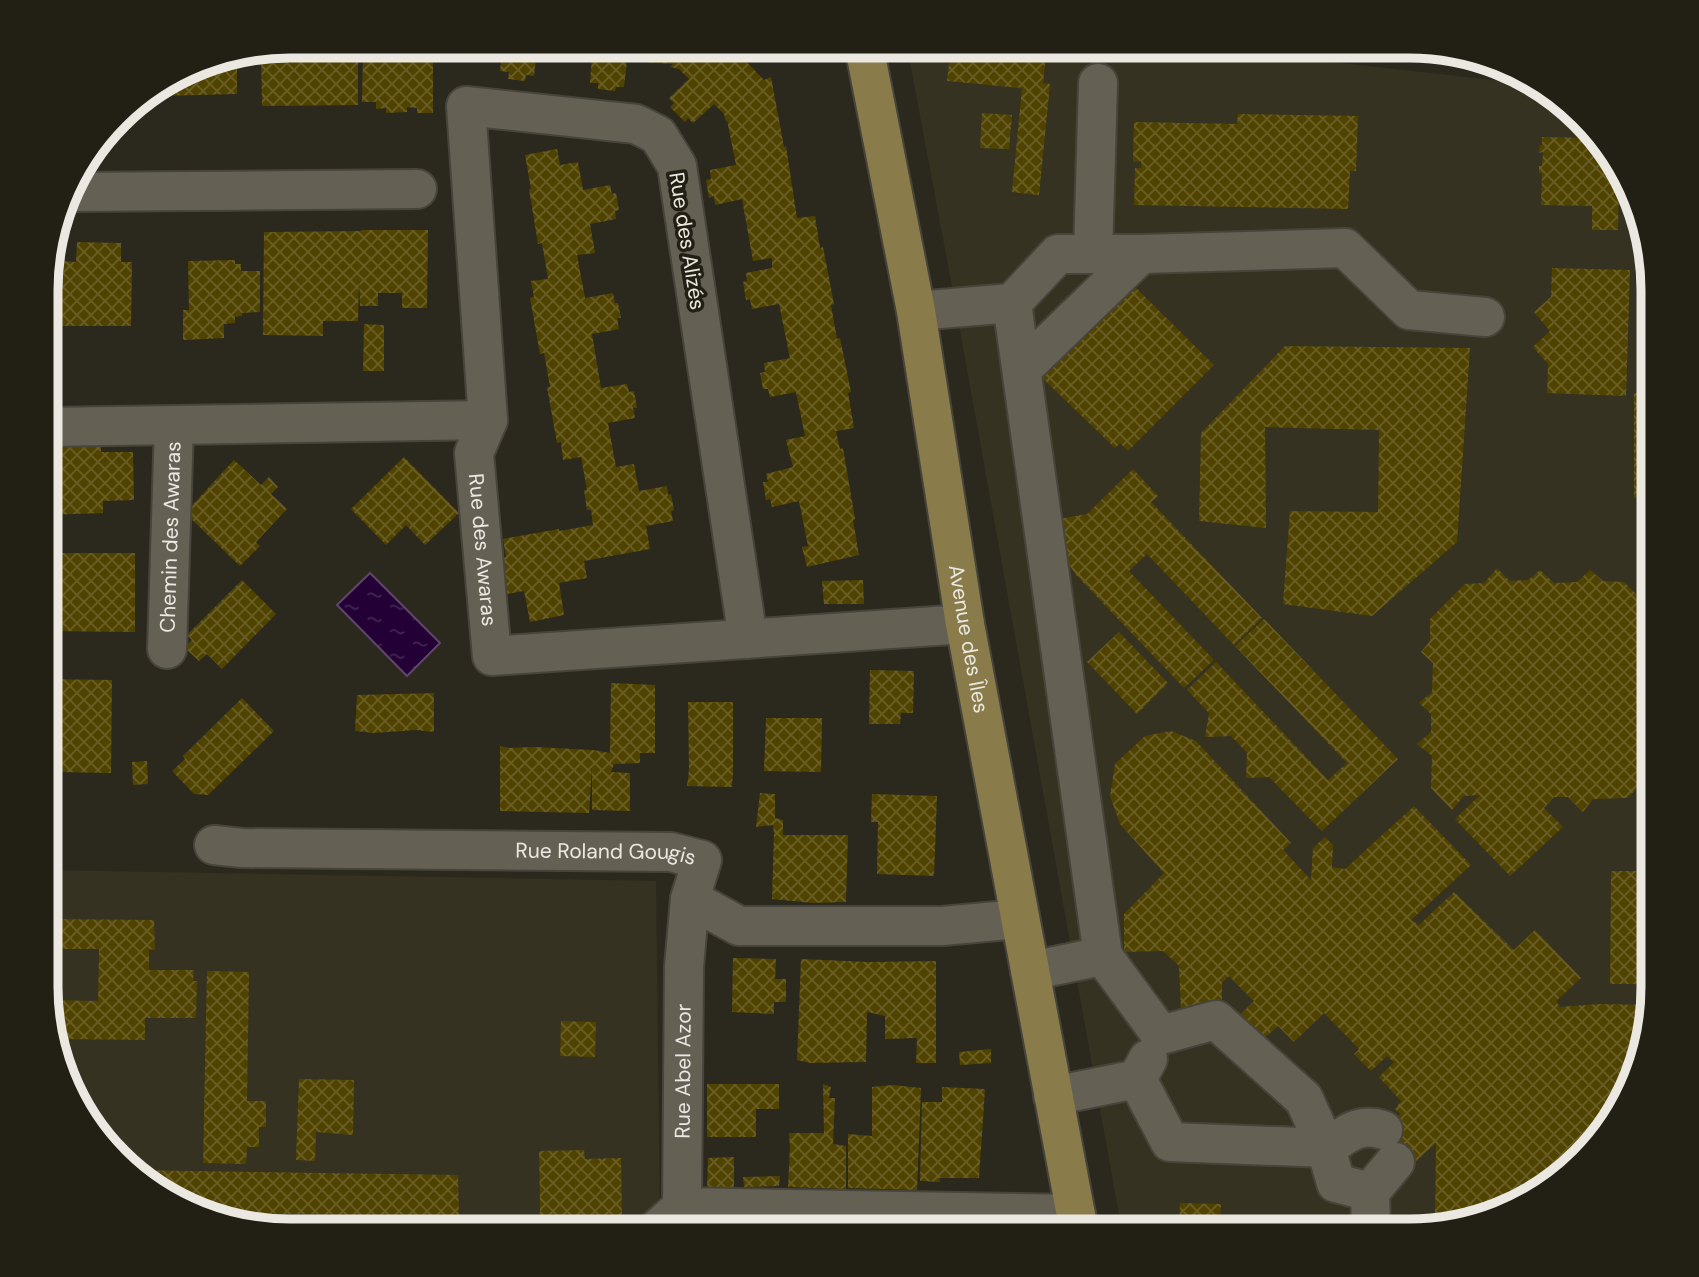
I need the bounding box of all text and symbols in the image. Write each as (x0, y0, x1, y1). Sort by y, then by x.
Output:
street label: Rue des Alizés (662, 170, 712, 312)
street label: Chemin des Awaras (154, 441, 187, 633)
street label: Rue des Awaras (462, 472, 503, 627)
street label: Avenue des Îles (942, 563, 995, 715)
street label: Rue Roland Gougis (515, 837, 699, 872)
street label: Rue Abel Azor (669, 1003, 698, 1139)

